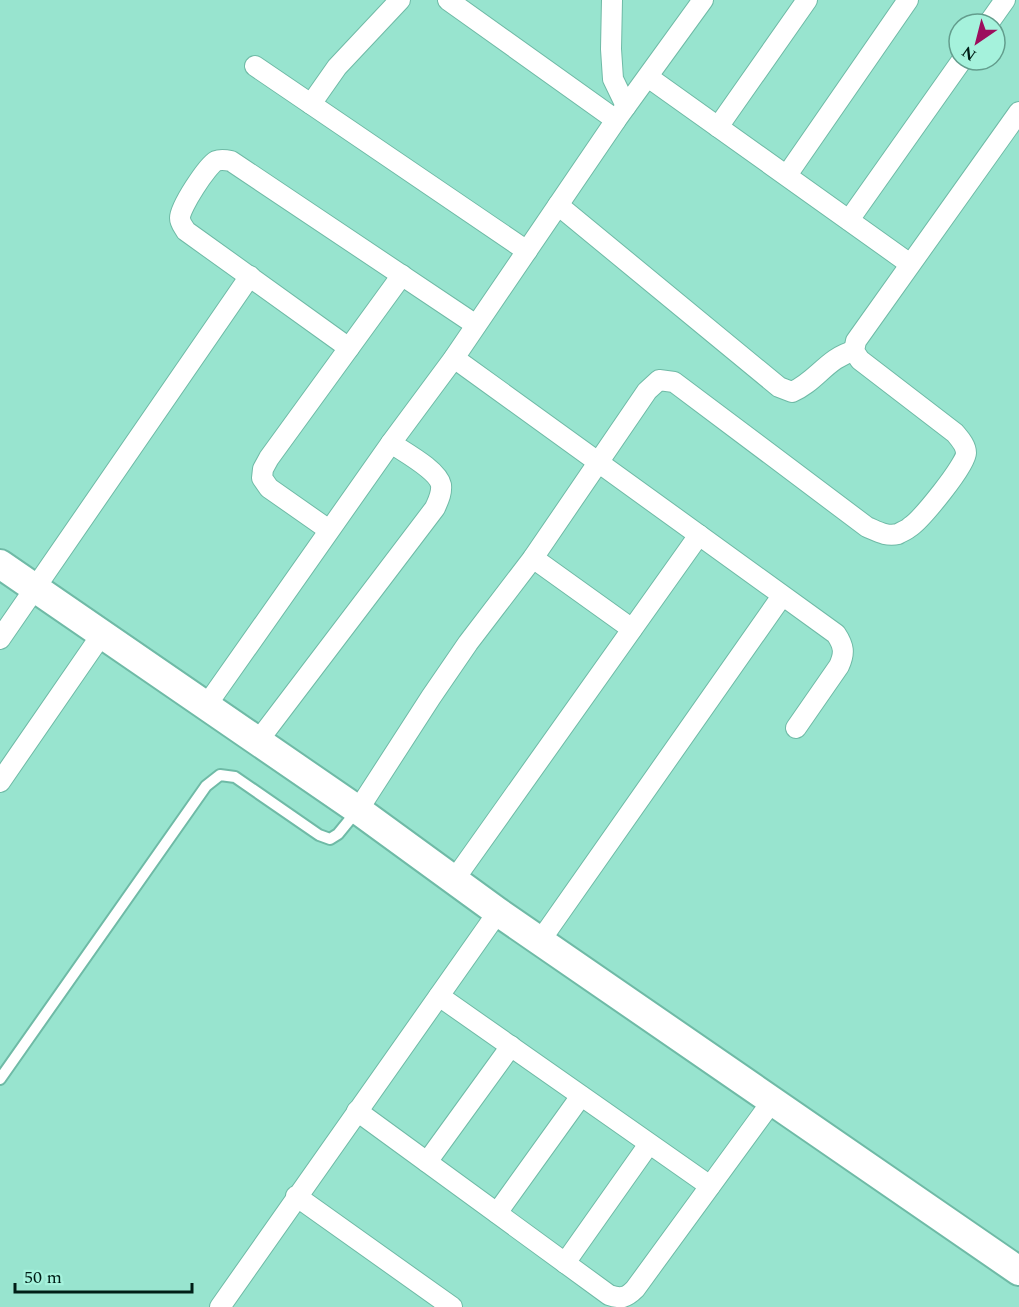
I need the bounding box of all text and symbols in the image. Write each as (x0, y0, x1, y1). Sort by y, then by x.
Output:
north arrow (947, 12, 1007, 72)
text: N (957, 40, 981, 67)
scale bar (15, 1256, 192, 1294)
text: 50 m (24, 1264, 62, 1291)

